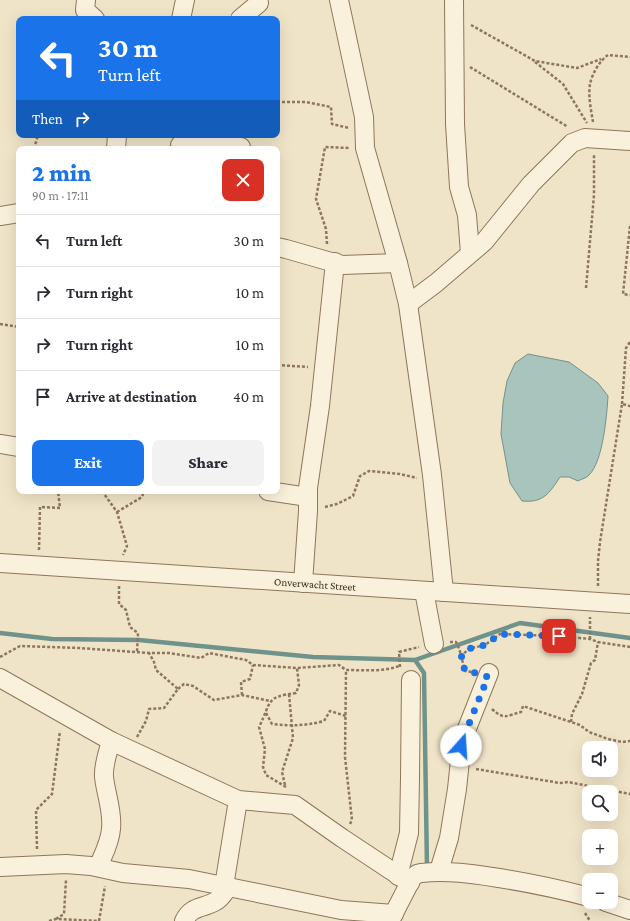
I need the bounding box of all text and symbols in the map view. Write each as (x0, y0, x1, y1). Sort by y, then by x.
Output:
icon: left (32, 32, 84, 84)
text: 30 m (98, 32, 158, 63)
text: Turn left (98, 65, 161, 85)
icon: right (71, 108, 93, 130)
text: Then (32, 111, 63, 127)
text: 2 min (32, 159, 91, 186)
button: close (222, 159, 264, 201)
text: 90 m · 17:11 (32, 188, 89, 203)
icon: left (32, 230, 54, 252)
text: Turn left (66, 233, 122, 249)
text: 30 m (234, 233, 264, 249)
icon: right (32, 282, 54, 304)
text: Turn right (66, 285, 133, 301)
text: 10 m (236, 285, 264, 301)
icon: right (32, 334, 54, 356)
text: Turn right (66, 337, 133, 353)
text: 10 m (236, 337, 264, 353)
icon: arrive (32, 386, 54, 408)
text: Arrive at destination (66, 389, 197, 405)
text: 40 m (233, 389, 264, 405)
button: Exit (32, 440, 144, 486)
button: Share (152, 440, 264, 486)
street label: Onverwacht Street (274, 575, 357, 593)
pin (542, 619, 576, 653)
icon: arrive (548, 625, 570, 647)
position arrow (440, 725, 482, 767)
map controls (582, 741, 618, 909)
button: sound (582, 741, 618, 777)
button: search (582, 785, 618, 821)
button: + (582, 829, 618, 865)
button: − (582, 873, 618, 909)

